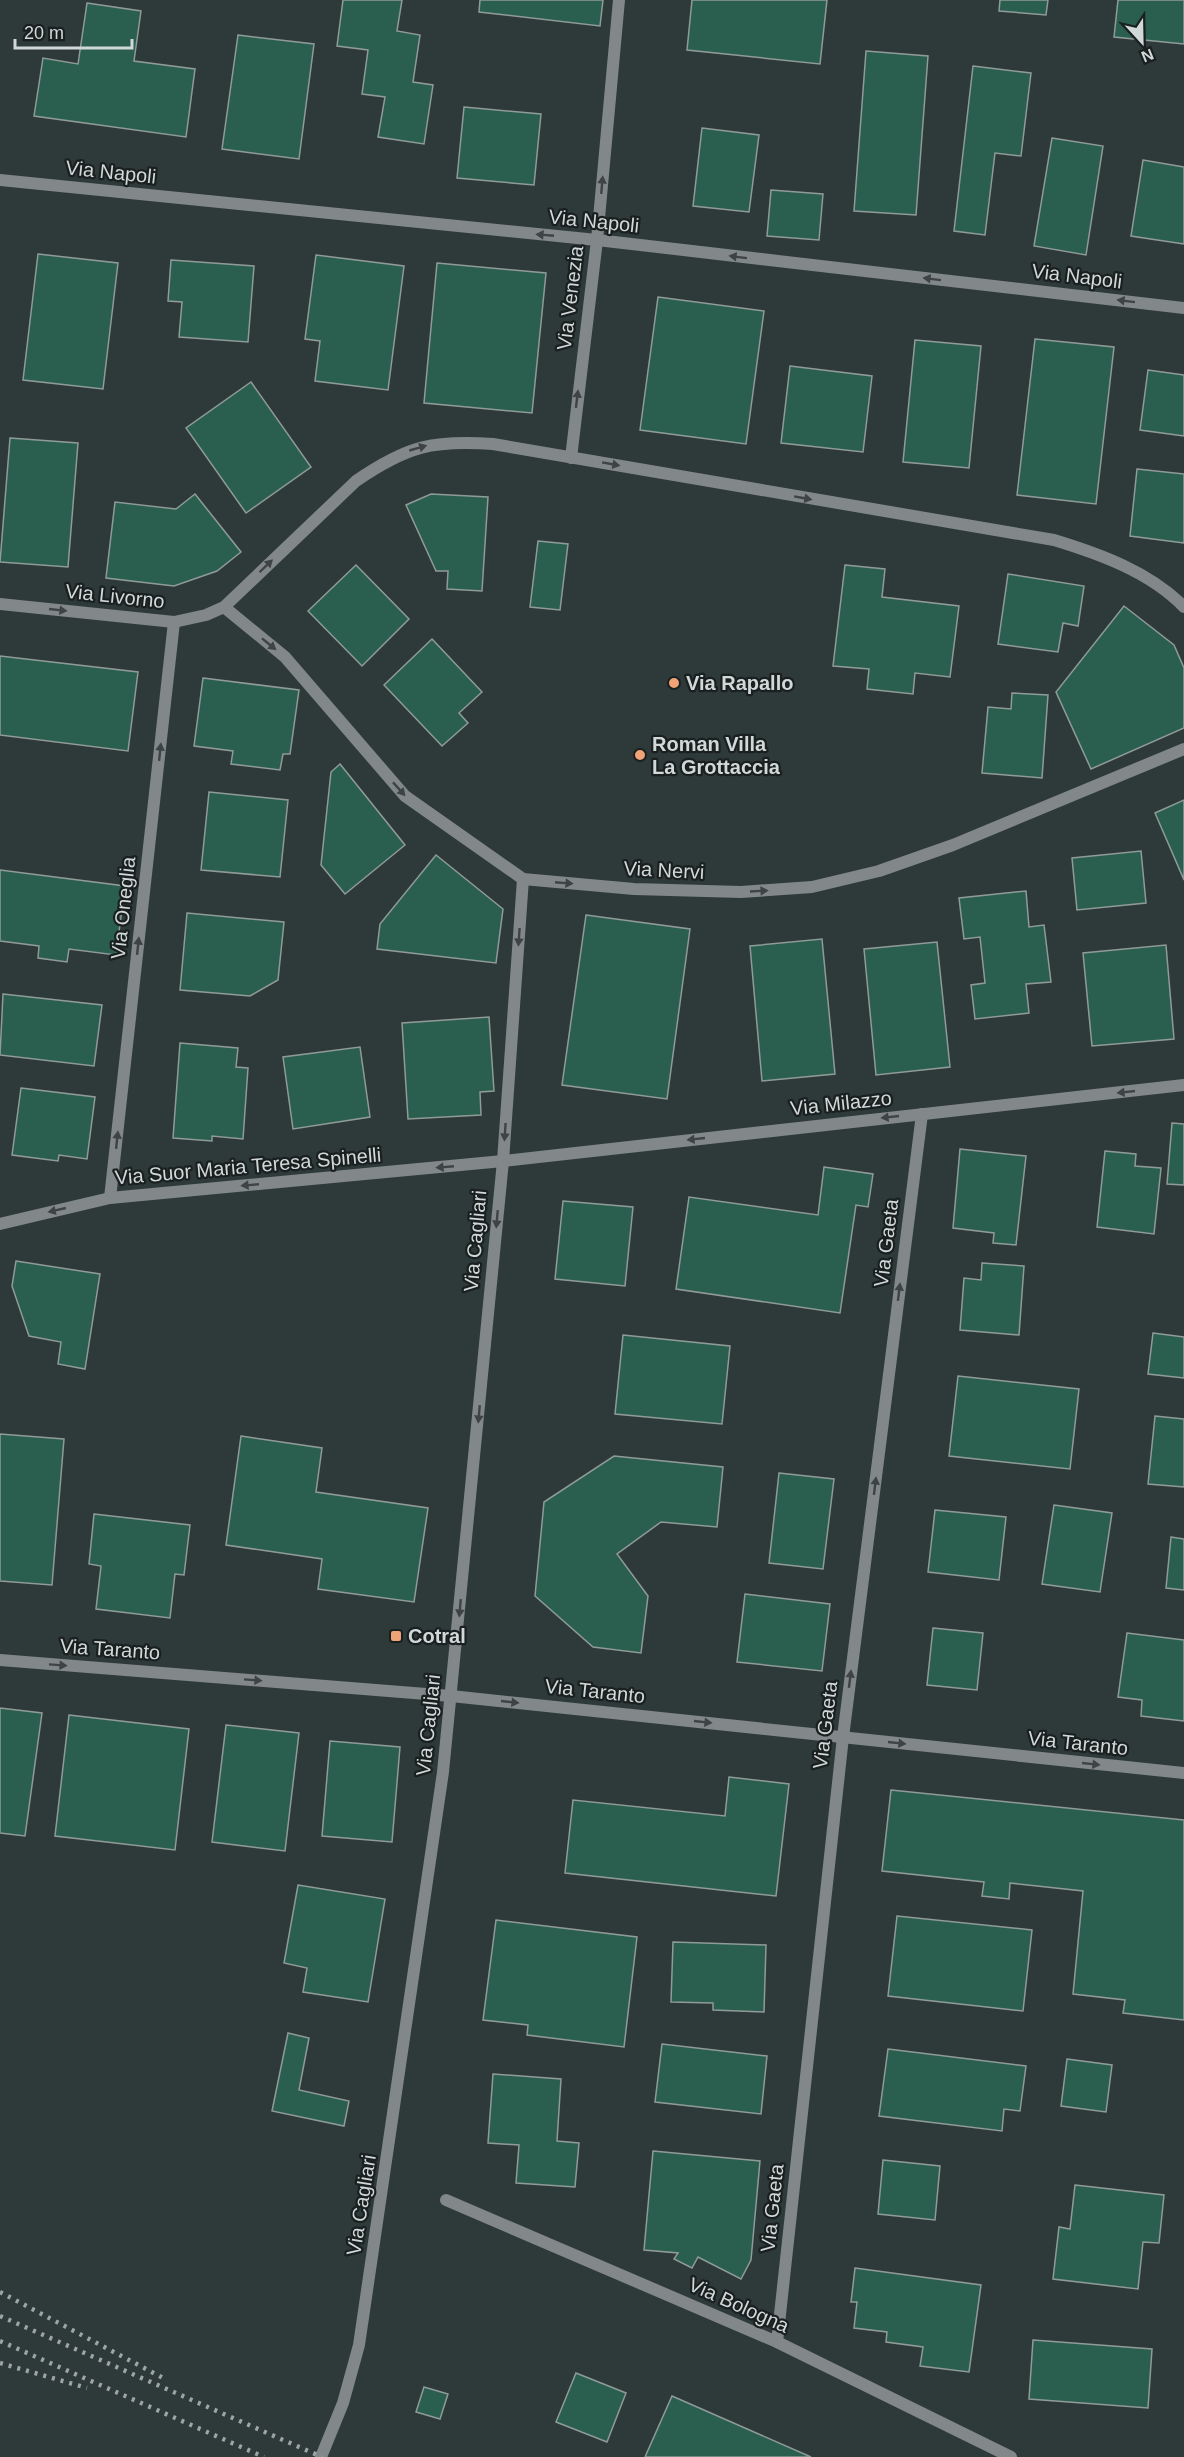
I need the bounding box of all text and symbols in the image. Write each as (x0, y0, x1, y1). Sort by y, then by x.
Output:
scale bar (15, 12, 132, 50)
north arrow (1112, 12, 1172, 72)
text: 20 m (24, 23, 64, 43)
text: N (1139, 45, 1156, 65)
street label: Via Napoli (65, 156, 157, 188)
one-way arrow (597, 175, 607, 194)
street label: Via Napoli (548, 205, 640, 237)
one-way arrow (535, 230, 554, 240)
street label: Via Venezia (553, 244, 587, 352)
one-way arrow (729, 252, 748, 261)
street label: Via Napoli (1031, 260, 1123, 292)
one-way arrow (923, 274, 942, 284)
one-way arrow (1116, 297, 1135, 306)
one-way arrow (572, 390, 581, 409)
one-way arrow (409, 443, 427, 452)
one-way arrow (601, 460, 620, 469)
one-way arrow (793, 493, 812, 502)
one-way arrow (259, 560, 273, 574)
street label: Via Livorno (64, 580, 166, 612)
one-way arrow (49, 605, 68, 615)
one-way arrow (261, 637, 276, 650)
place label: Via Rapallo (686, 672, 793, 694)
marker: Via Rapallo (667, 676, 681, 690)
place label: Roman Villa La Grottaccia (652, 733, 781, 778)
one-way arrow (155, 743, 164, 762)
marker: Roman Villa La Grottaccia (633, 748, 647, 762)
one-way arrow (392, 781, 405, 796)
street label: Via Oneglia (107, 855, 139, 960)
street label: Via Nervi (623, 857, 705, 883)
one-way arrow (555, 878, 574, 888)
one-way arrow (750, 887, 769, 896)
one-way arrow (514, 928, 524, 947)
one-way arrow (133, 936, 143, 955)
street label: Via Milazzo (789, 1087, 893, 1119)
one-way arrow (1116, 1087, 1135, 1096)
one-way arrow (881, 1113, 900, 1122)
one-way arrow (500, 1122, 510, 1141)
one-way arrow (112, 1130, 121, 1149)
one-way arrow (687, 1134, 706, 1144)
street label: Via Suor Maria Teresa Spinelli (114, 1143, 382, 1189)
one-way arrow (435, 1162, 454, 1172)
one-way arrow (241, 1180, 260, 1190)
street label: Via Cagliari (460, 1189, 490, 1293)
street label: Via Gaeta (870, 1197, 902, 1288)
one-way arrow (48, 1206, 67, 1216)
one-way arrow (492, 1210, 502, 1229)
one-way arrow (895, 1283, 904, 1302)
one-way arrow (474, 1404, 484, 1423)
one-way arrow (870, 1476, 879, 1495)
one-way arrow (455, 1598, 465, 1617)
place label: Cotral (408, 1625, 466, 1647)
marker: Cotral (389, 1629, 403, 1643)
street label: Via Taranto (59, 1635, 161, 1663)
one-way arrow (49, 1660, 68, 1669)
one-way arrow (845, 1670, 855, 1689)
street label: Via Cagliari (412, 1673, 444, 1777)
one-way arrow (243, 1675, 262, 1685)
street label: Via Taranto (544, 1675, 646, 1707)
street label: Via Gaeta (809, 1679, 841, 1770)
one-way arrow (500, 1697, 519, 1707)
one-way arrow (694, 1718, 713, 1727)
street label: Via Taranto (1027, 1727, 1129, 1759)
one-way arrow (888, 1738, 907, 1748)
one-way arrow (1082, 1759, 1101, 1768)
street label: Via Cagliari (342, 2153, 380, 2257)
street label: Via Gaeta (756, 2162, 788, 2253)
street label: Via Bologna (685, 2273, 793, 2337)

